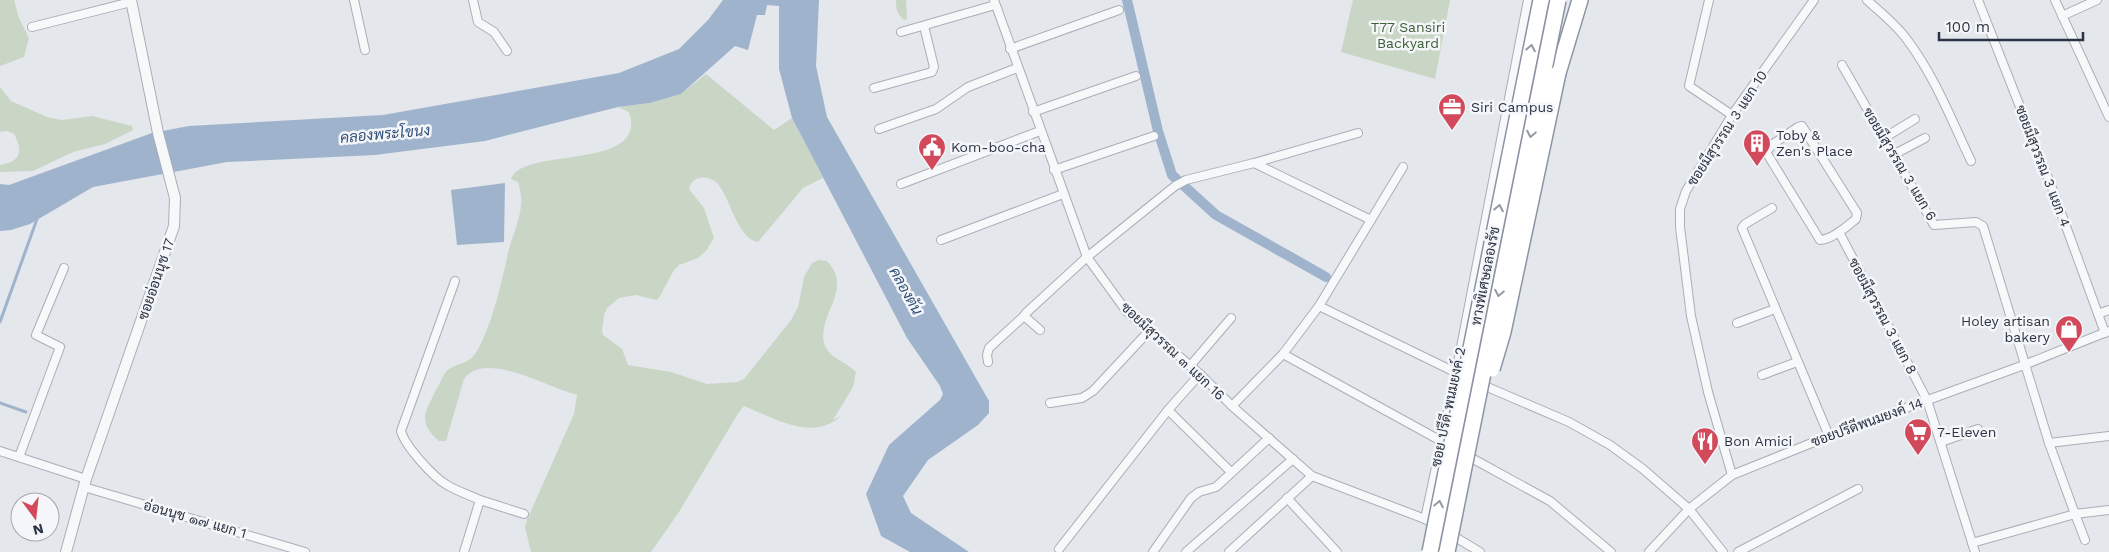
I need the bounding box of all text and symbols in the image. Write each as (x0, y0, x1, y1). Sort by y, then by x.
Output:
scale bar (1939, 10, 2083, 42)
text: 100 m (1946, 18, 1990, 36)
park label: T77 Sansiri Backyard (1371, 19, 1445, 51)
one-way arrow (1526, 44, 1536, 53)
street label: ซอยมีสุวรรณ 3 แยก 10 (1683, 67, 1772, 190)
office icon: Siri Campus (1437, 92, 1467, 131)
place label: Siri Campus (1471, 99, 1554, 115)
street label: ซอยมีสุวรรณ 3 แยก 4 (2011, 102, 2075, 230)
street label: ซอยมีสุวรรณ 3 แยก 6 (1858, 104, 1941, 224)
water label: คลองพระโขนง (339, 120, 431, 147)
place label: Toby & Zen's Place (1776, 127, 1853, 159)
building icon: Toby & Zen's Place (1742, 128, 1772, 167)
one-way arrow (1526, 129, 1537, 138)
public building icon: Kom-boo-cha (917, 132, 947, 171)
place label: Kom-boo-cha (951, 139, 1046, 155)
one-way arrow (1493, 203, 1504, 212)
street label: ทางพิเศษฉลองรัช (1468, 225, 1502, 327)
street label: ซอยอ่อนนุช 17 (135, 236, 179, 323)
street label: ซอยมีสุวรรณ 3 แยก 8 (1844, 255, 1921, 378)
water label: คลองตัน (886, 264, 927, 318)
one-way arrow (1494, 288, 1504, 297)
street label: ซอยมีสุวรรณ ๓ แยก 16 (1117, 298, 1229, 405)
place label: Holey artisan bakery (1961, 313, 2051, 345)
shop icon: Holey artisan bakery (2054, 314, 2084, 353)
street label: ซอย ปรีดี พนมยงค์ 2 (1427, 345, 1469, 468)
street label: ซอยปรีดีพนมยงค์ 14 (1808, 393, 1925, 450)
supermarket icon: 7-Eleven (1903, 417, 1933, 456)
place label: 7-Eleven (1937, 424, 1996, 440)
restaurant icon: Bon Amici (1690, 426, 1720, 465)
place label: Bon Amici (1724, 433, 1792, 449)
north arrow (10, 492, 60, 542)
street label: อ่อนนุช ๑๗ แยก 1 (141, 497, 248, 543)
one-way arrow (1434, 500, 1444, 509)
text: N (31, 520, 45, 539)

